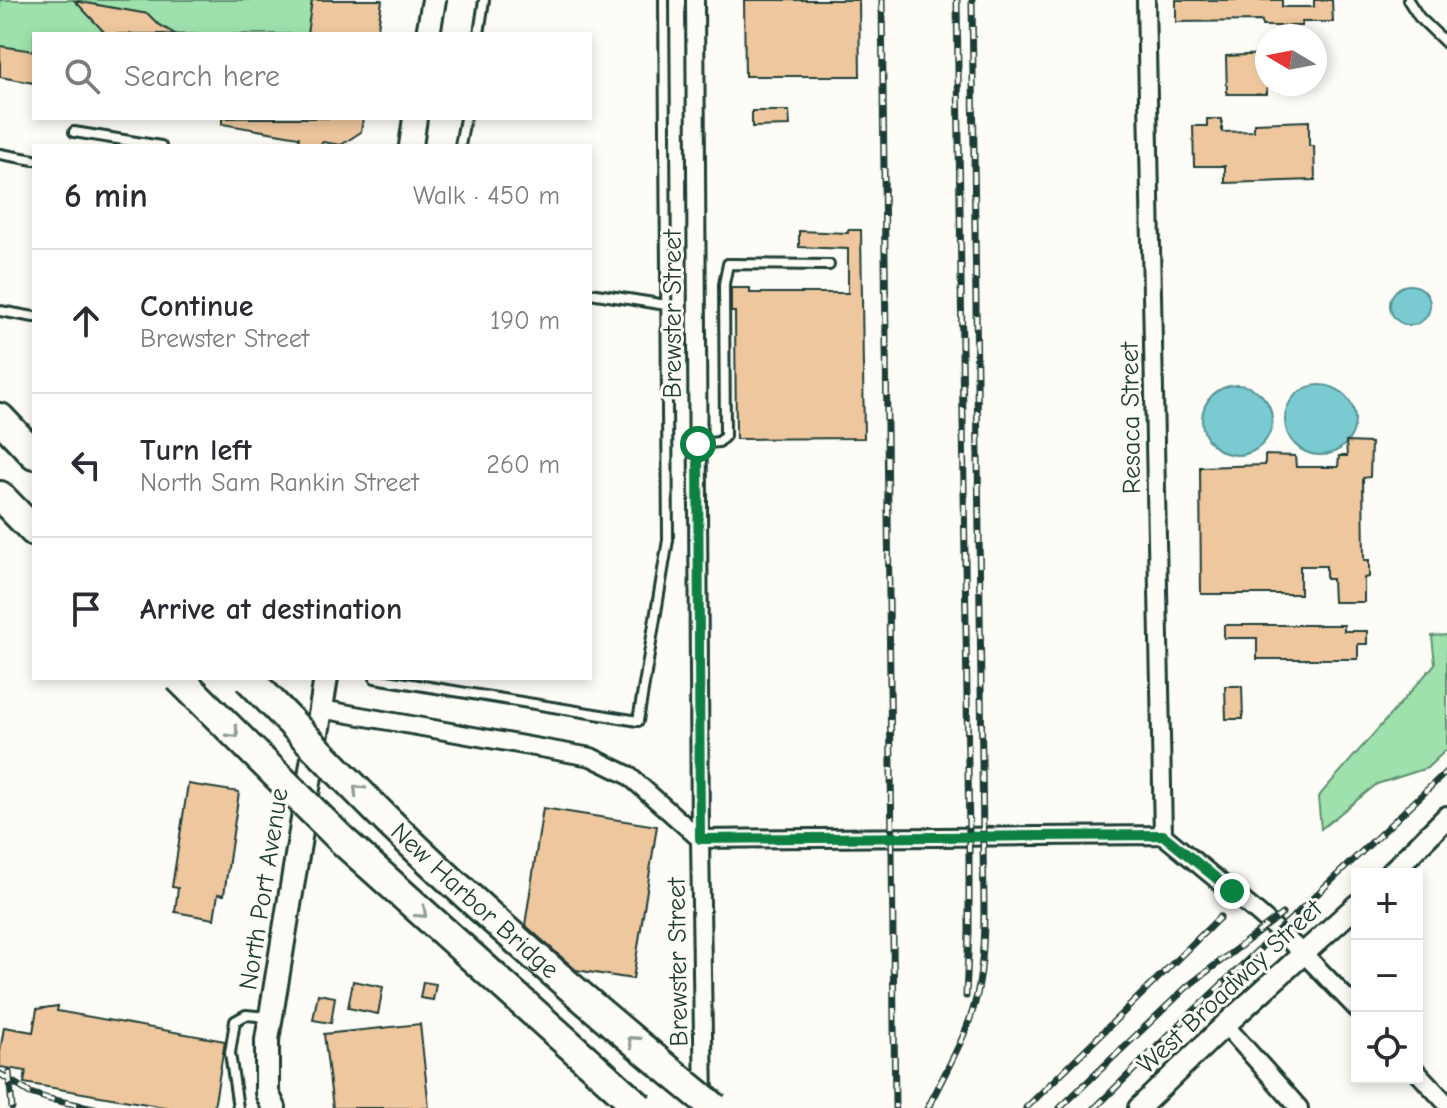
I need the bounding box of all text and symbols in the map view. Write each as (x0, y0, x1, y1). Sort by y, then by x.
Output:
north arrow (1255, 24, 1327, 96)
search box (32, 32, 592, 120)
icon: search (60, 54, 104, 98)
text: Search here (124, 59, 280, 94)
text: 6 min (64, 176, 148, 216)
text: Walk · 450 m (413, 181, 560, 211)
street label: Brewster Street (658, 228, 688, 399)
text: Continue (140, 289, 254, 324)
icon: ahead (64, 299, 108, 343)
text: 190 m (490, 306, 560, 336)
text: Brewster Street (140, 324, 309, 354)
street label: Resaca Street (1115, 340, 1147, 494)
route start (680, 426, 716, 462)
text: Turn left (140, 433, 252, 468)
icon: left (64, 443, 108, 487)
text: 260 m (486, 450, 560, 480)
text: North Sam Rankin Street (140, 468, 419, 498)
icon: arrive (64, 587, 108, 631)
text: Arrive at destination (140, 592, 402, 627)
one-way arrow (225, 724, 239, 738)
one-way arrow (353, 785, 367, 799)
street label: North Port Avenue (233, 786, 295, 992)
street label: New Harbor Bridge (384, 817, 565, 985)
map controls (1351, 868, 1423, 1084)
button: + (1351, 868, 1423, 940)
route end (1214, 873, 1250, 909)
street label: Brewster Street (661, 876, 694, 1047)
street label: West Broadway Street (1131, 893, 1330, 1080)
one-way arrow (412, 903, 427, 917)
button: − (1351, 940, 1423, 1012)
button: locate (1351, 1012, 1423, 1084)
one-way arrow (627, 1036, 642, 1051)

